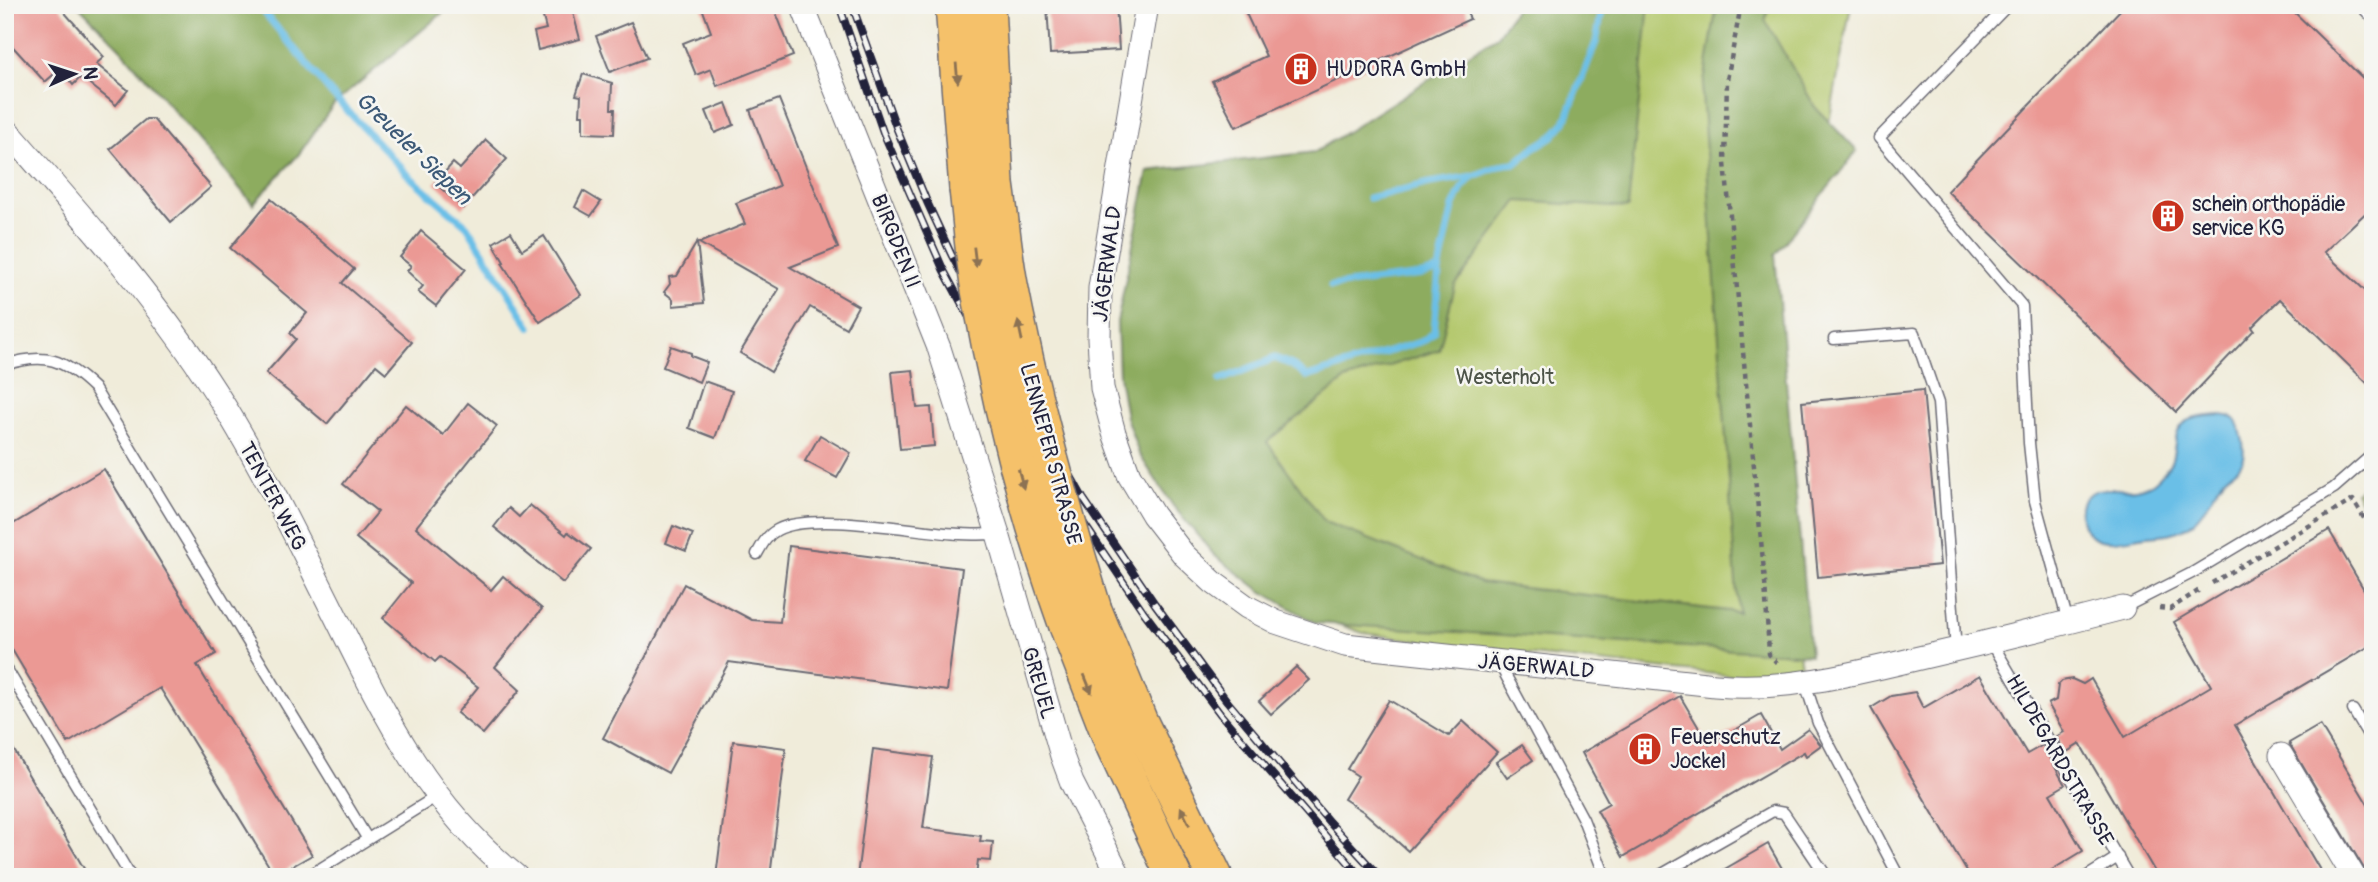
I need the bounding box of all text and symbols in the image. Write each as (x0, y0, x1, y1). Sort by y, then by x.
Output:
north arrow (38, 38, 108, 108)
building icon: HUDORA GmbH (1282, 50, 1320, 88)
place label: HUDORA GmbH (1326, 56, 1466, 83)
one-way arrow (952, 63, 963, 85)
text: N (78, 66, 102, 80)
water label: Greueler Siepen (349, 86, 479, 212)
street label: BIRGDEN II (864, 190, 927, 292)
place label: schein orthopädie service KG (2192, 191, 2346, 242)
building icon: schein orthopädie service KG (2149, 197, 2187, 235)
street label: JÄGERWALD (1087, 205, 1128, 324)
one-way arrow (969, 246, 980, 268)
one-way arrow (1015, 320, 1026, 342)
street label: LENNEPER STRASSE (1013, 360, 1088, 548)
park label: Westerholt (1456, 364, 1555, 391)
street label: TENTER WEG (233, 437, 312, 555)
one-way arrow (1017, 469, 1027, 490)
street label: GREUEL (1015, 644, 1062, 722)
street label: JÄGERWALD (1477, 648, 1595, 685)
street label: HILDEGARDSTRASSE (2000, 670, 2120, 851)
one-way arrow (1083, 674, 1094, 695)
place label: Feuerschutz Jockel (1670, 724, 1781, 775)
building icon: Feuerschutz Jockel (1626, 730, 1664, 768)
one-way arrow (1179, 806, 1190, 826)

